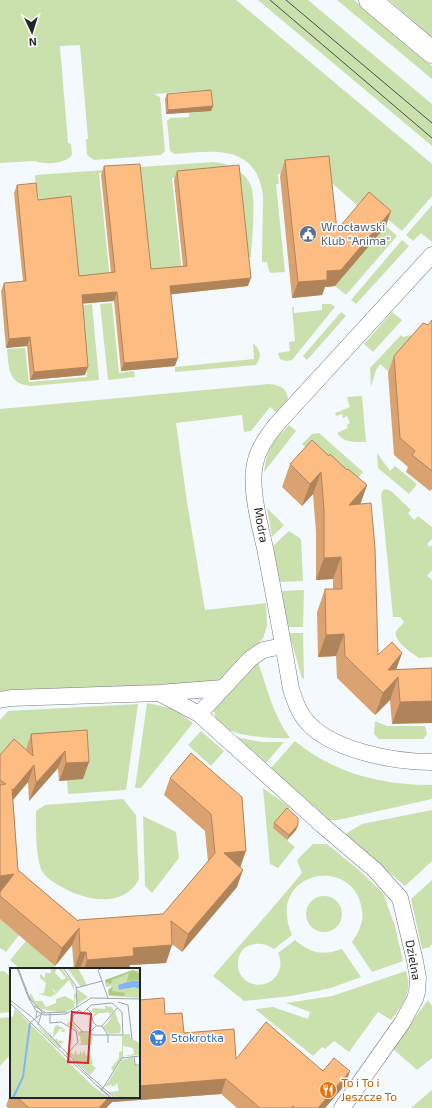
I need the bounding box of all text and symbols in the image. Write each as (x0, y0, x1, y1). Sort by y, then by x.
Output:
north arrow (12, 12, 52, 52)
text: N (28, 36, 37, 49)
place label: Wrocławski Klub "Anima" (321, 219, 390, 247)
public building icon: Wrocławski Klub "Anima" (298, 224, 318, 244)
street label: Modra (252, 506, 272, 544)
street label: Dzielna (404, 939, 424, 981)
inset map (10, 968, 140, 1098)
supermarket icon: Stokrotka (148, 1028, 168, 1048)
place label: Stokrotka (171, 1030, 224, 1044)
place label: To i To i Jeszcze To (341, 1075, 397, 1103)
restaurant icon: To i To i Jeszcze To (318, 1080, 338, 1100)

